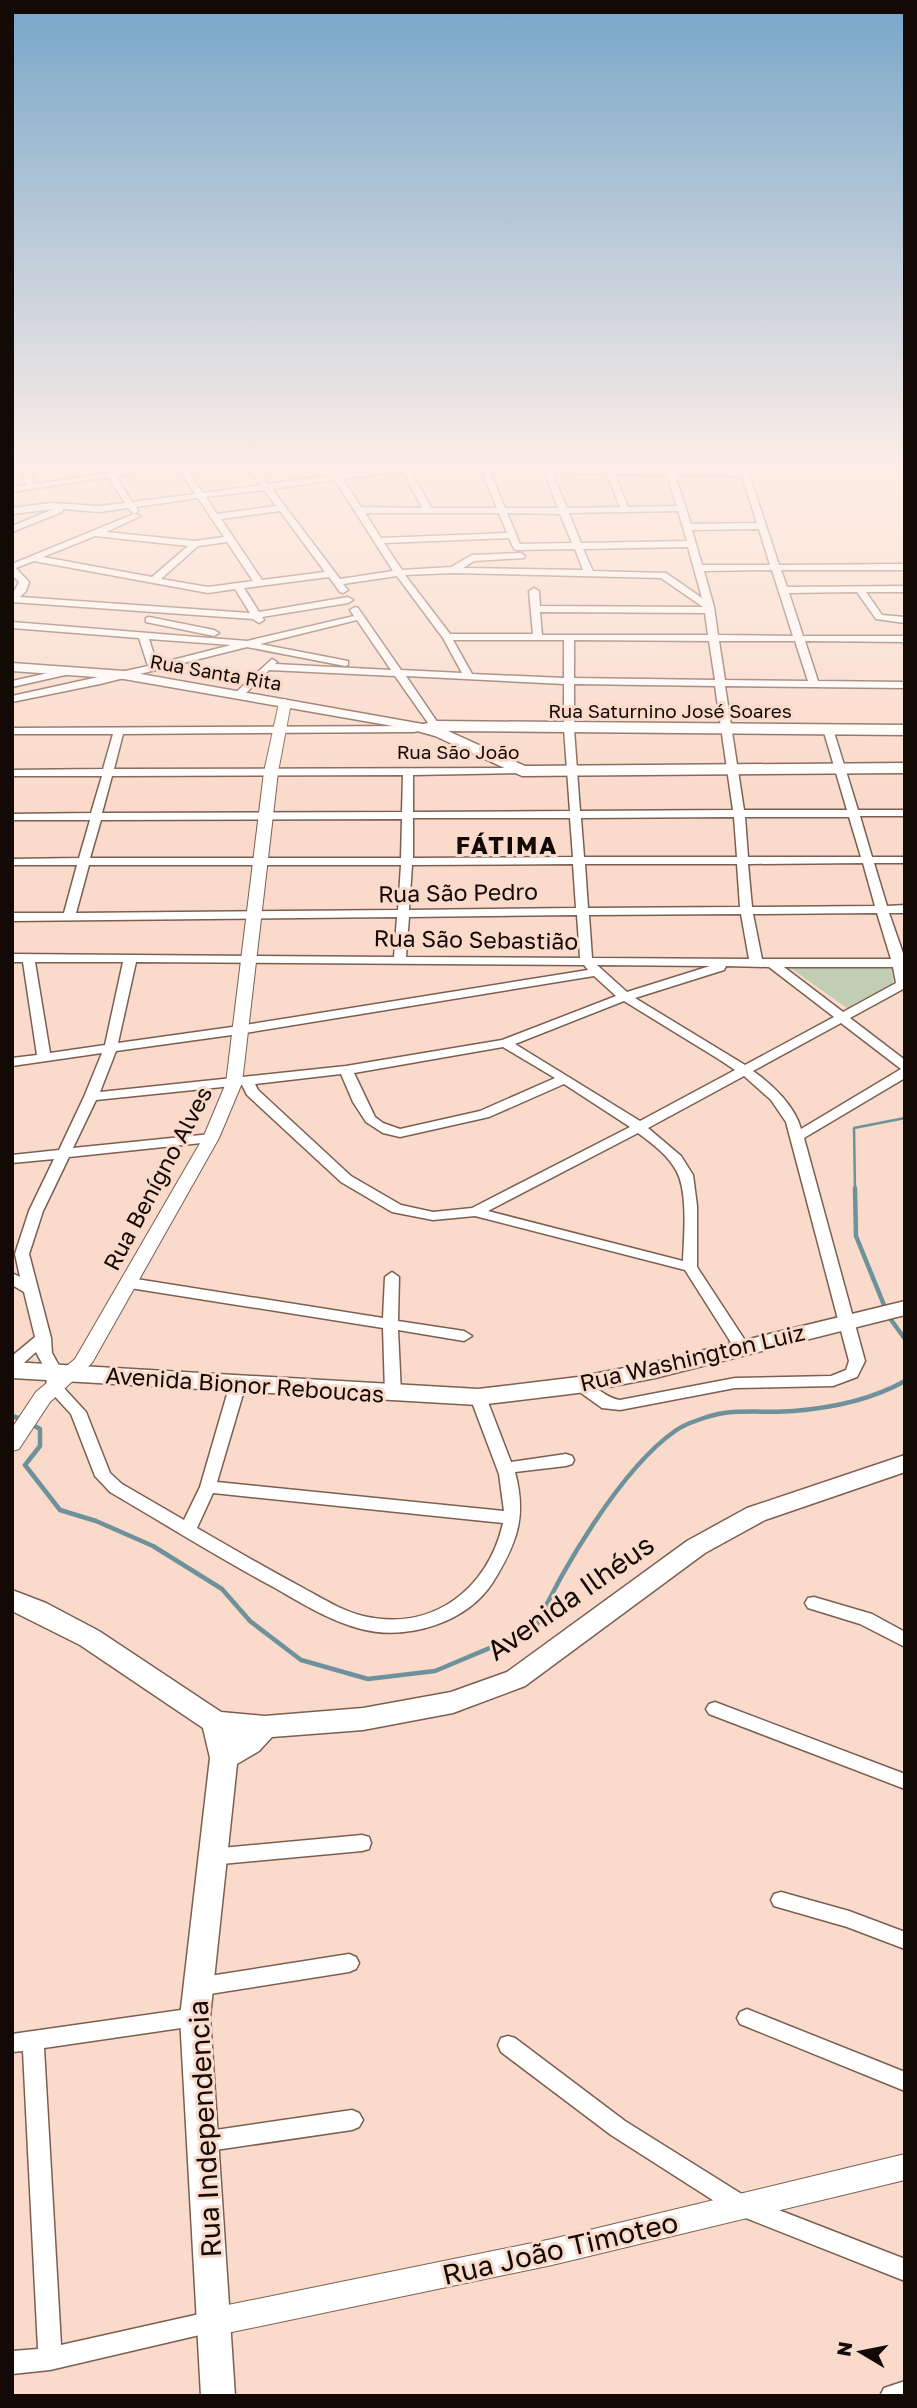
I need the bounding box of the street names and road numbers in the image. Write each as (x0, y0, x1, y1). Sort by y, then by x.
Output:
street label: Rua Santa Rita (148, 649, 284, 695)
street label: Rua Saturnino José Soares (548, 699, 792, 722)
street label: Rua São João (397, 740, 519, 763)
street label: Rua São Pedro (378, 877, 538, 907)
street label: Rua São Sebastião (373, 923, 579, 955)
street label: Rua Benígno Alves (97, 1081, 217, 1275)
street label: Rua Washington Luiz (577, 1317, 807, 1397)
street label: Avenida Bionor Reboucas (105, 1360, 385, 1408)
street label: Avenida Ilhéus (480, 1527, 660, 1667)
street label: Rua Independencia (181, 1999, 227, 2259)
street label: Rua João Timoteo (439, 2205, 681, 2291)

